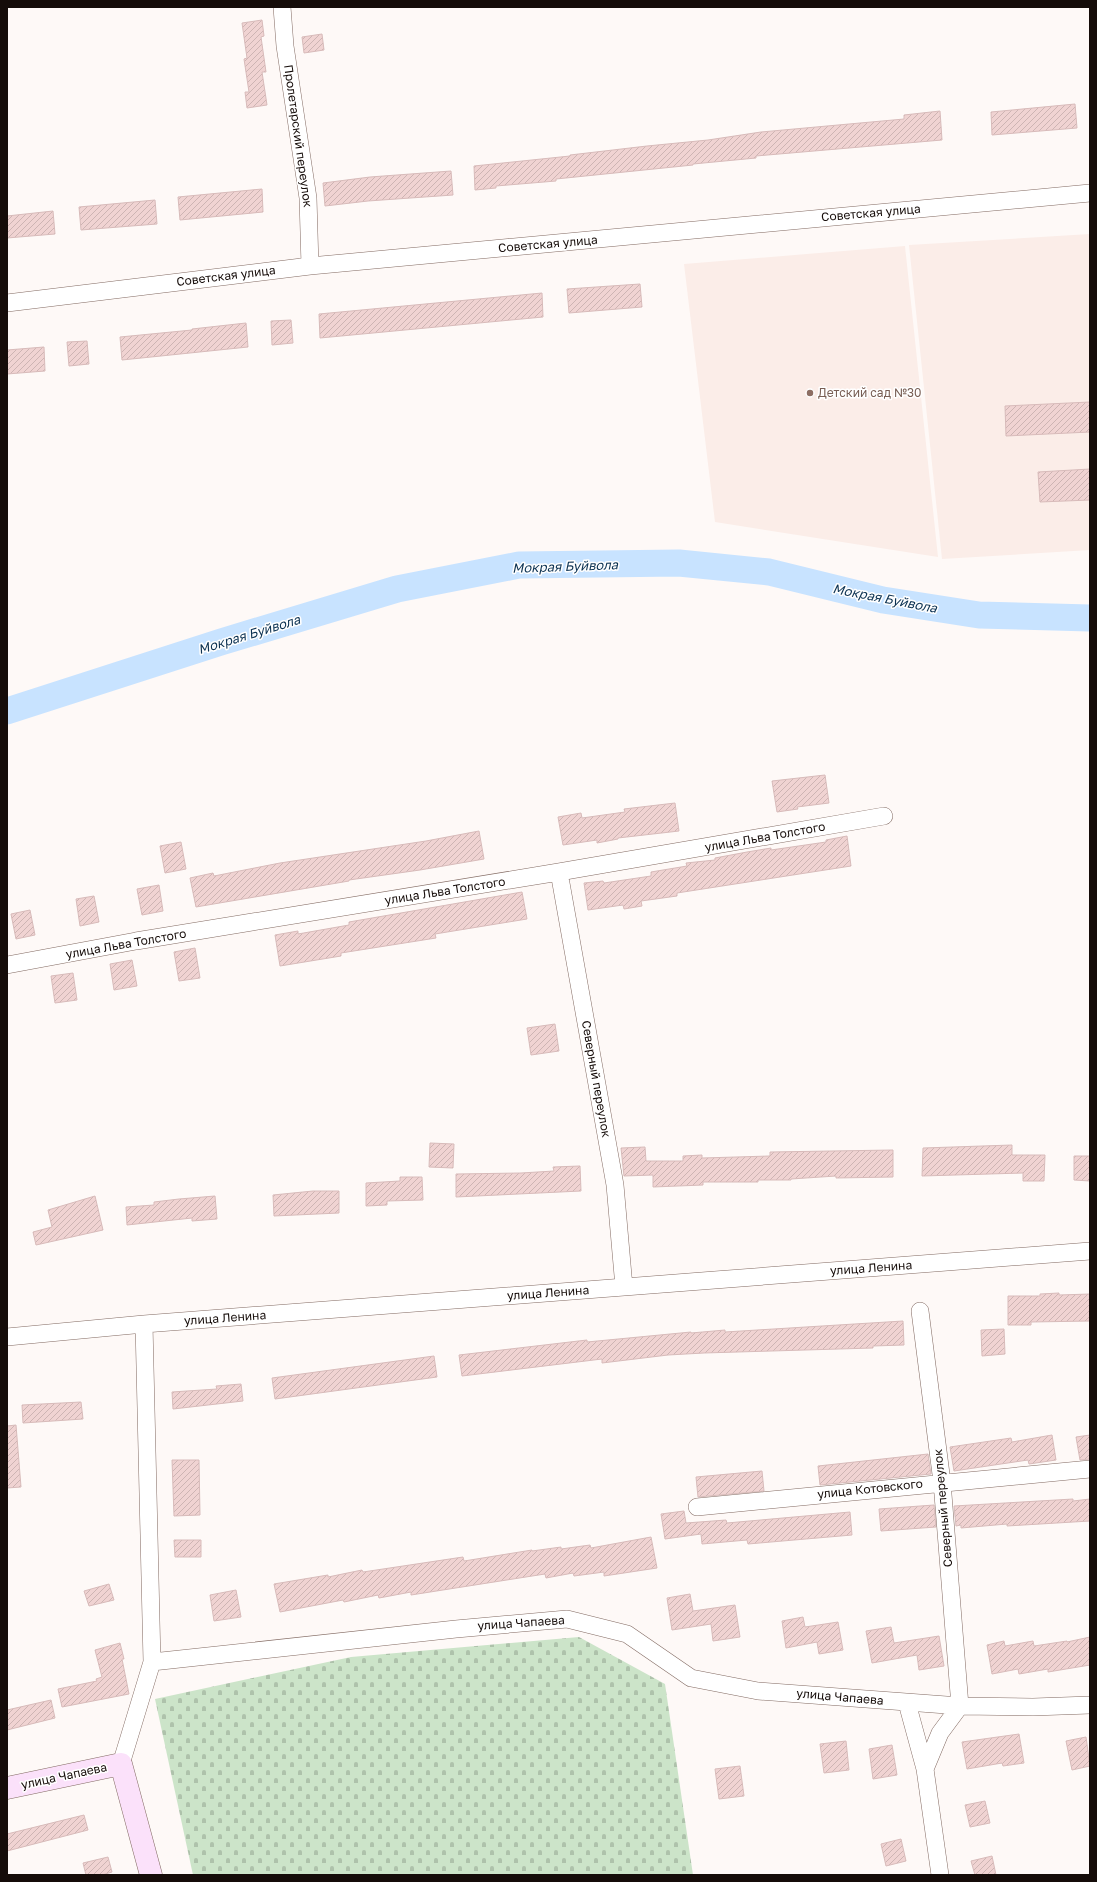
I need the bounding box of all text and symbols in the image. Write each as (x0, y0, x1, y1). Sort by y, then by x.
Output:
street label: Пролетарский переулок (281, 64, 316, 208)
street label: Советская улица (821, 201, 921, 224)
street label: Советская улица (498, 232, 598, 255)
street label: Советская улица (175, 262, 276, 289)
place label: Детский сад №30 (818, 385, 922, 400)
marker: Детский сад №30 (805, 388, 815, 398)
water label: Мокрая Буйвола (512, 556, 619, 576)
water label: Мокрая Буйвола (832, 580, 939, 616)
water label: Мокрая Буйвола (196, 611, 303, 657)
street label: улица Льва Толстого (703, 819, 826, 855)
street label: улица Льва Толстого (383, 874, 506, 907)
street label: улица Льва Толстого (64, 926, 187, 962)
street label: Северный переулок (579, 1019, 614, 1139)
street label: улица Ленина (829, 1257, 913, 1278)
street label: улица Ленина (506, 1282, 590, 1303)
street label: улица Ленина (183, 1307, 267, 1328)
street label: Северный переулок (930, 1448, 955, 1568)
street label: улица Котовского (816, 1475, 924, 1502)
street label: улица Чапаева (477, 1612, 565, 1633)
street label: улица Чапаева (796, 1685, 884, 1708)
street label: улица Чапаева (20, 1759, 108, 1792)

